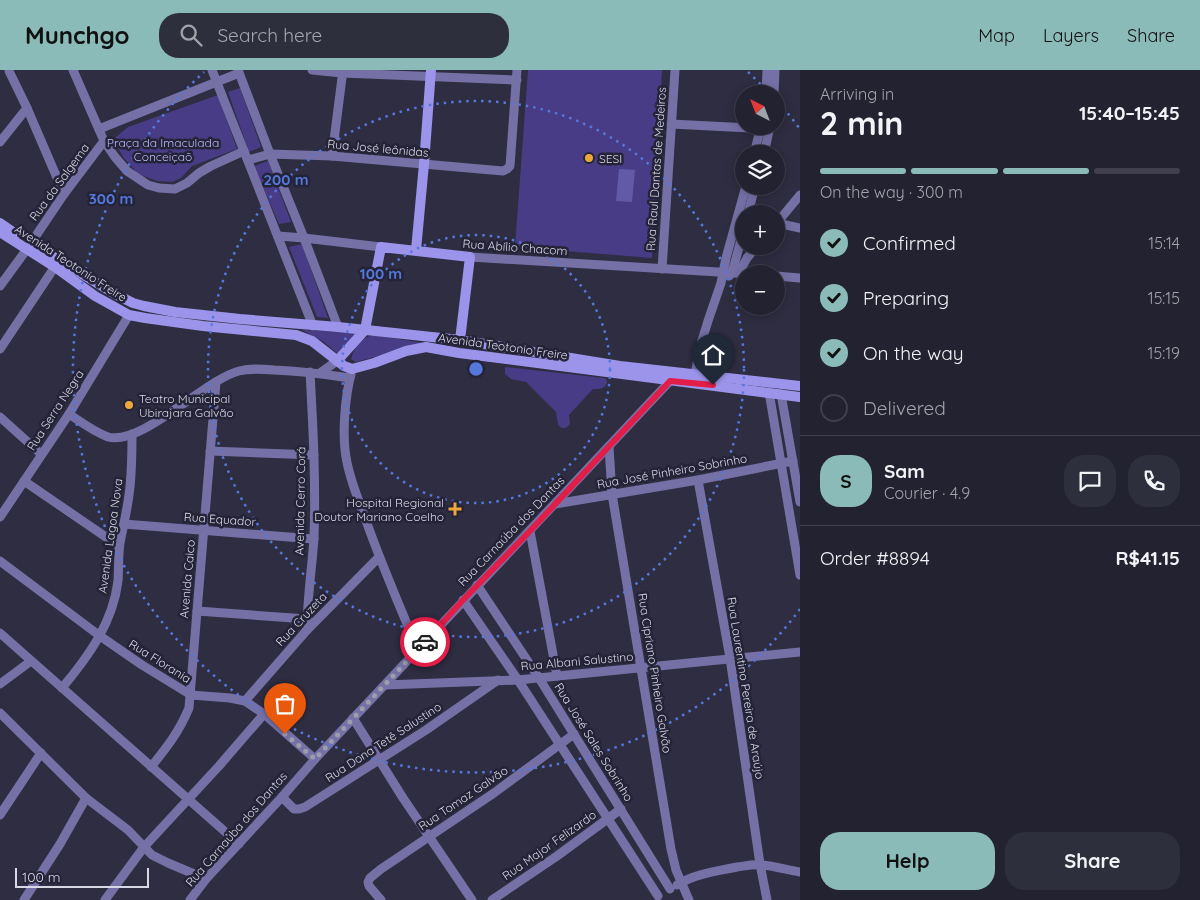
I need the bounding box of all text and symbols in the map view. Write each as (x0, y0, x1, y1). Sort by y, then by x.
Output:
search box (159, 13, 509, 58)
text: Munchgo (25, 20, 129, 50)
icon: search (177, 21, 205, 49)
text: Search here (217, 23, 322, 47)
text: Map (978, 24, 1015, 47)
text: Layers (1043, 24, 1099, 47)
text: Share (1127, 24, 1175, 47)
text: Arriving in (820, 84, 894, 104)
north arrow (735, 85, 785, 135)
map controls (735, 85, 785, 315)
street label: Rua Raul Dantas de Medeiros (643, 86, 669, 252)
text: 15:40–15:45 (1079, 101, 1180, 125)
text: 2 min (820, 103, 903, 143)
park label: Praça da Imaculada Conceiçaõ (107, 135, 219, 164)
street label: Rua José leônidas (327, 136, 430, 160)
street label: Rua da Salgema (26, 140, 92, 224)
button: layers (735, 145, 785, 195)
place label: SESI (599, 151, 622, 166)
marker: SESI (583, 152, 595, 164)
text: 200 m (264, 170, 309, 189)
text: On the way · 300 m (820, 182, 963, 202)
text: 300 m (89, 189, 133, 208)
button: + (735, 205, 785, 255)
street label: Avenida Teotonio Freire (12, 221, 130, 305)
icon: check (820, 229, 848, 257)
text: Confirmed (863, 231, 956, 255)
text: 15:14 (1148, 233, 1180, 253)
street label: Rua Abílio Chacom (462, 236, 568, 258)
text: 100 m (360, 264, 402, 283)
button: − (735, 265, 785, 315)
icon: check (820, 284, 848, 312)
text: Preparing (863, 286, 949, 310)
text: 15:15 (1148, 288, 1180, 308)
street label: Avenida Teotonio Freire (437, 329, 569, 363)
pin (692, 334, 734, 385)
icon: check (820, 339, 848, 367)
icon: home (699, 341, 727, 369)
text: On the way (863, 341, 964, 365)
text: 15:19 (1148, 343, 1180, 363)
centre of rings (467, 360, 485, 378)
street label: Rua Serra Negra (23, 367, 87, 453)
place label: Teatro Municipal Ubirajara Galvão (139, 391, 234, 420)
text: Delivered (863, 396, 946, 420)
marker: Teatro Municipal Ubirajara Galvão (123, 399, 135, 411)
street label: Avenida Cerro Corá (292, 446, 308, 556)
street label: Rua José Pinheiro Sobrinho (596, 450, 748, 492)
button: chat (1064, 455, 1116, 507)
button: phone (1128, 455, 1180, 507)
text: Sam (884, 459, 925, 483)
text: S (840, 469, 852, 493)
street label: Rua Carnaúba dos Dantas (455, 473, 568, 589)
street label: Avenida Lagoa Nova (94, 477, 126, 595)
text: Courier · 4.9 (884, 483, 970, 503)
place label: Hospital Regional Doutor Mariano Coelho (314, 495, 444, 524)
marker: Hospital Regional Doutor Mariano Coelho (448, 502, 462, 516)
street label: Rua Equador (183, 509, 257, 529)
street label: Avenida Caico (176, 539, 198, 619)
text: Order #8894 (820, 546, 930, 570)
text: R$41.15 (1115, 546, 1180, 570)
street label: Rua Cruzeta (272, 589, 330, 649)
street label: Rua Cipriano Pinheiro Galvão (635, 592, 675, 754)
street label: Rua Laurentino Pereira de Araújo (724, 596, 768, 780)
courier (400, 617, 450, 667)
icon: car (411, 628, 439, 656)
street label: Rua Florania (126, 636, 194, 686)
street label: Rua Albani Salustino (520, 649, 634, 673)
street label: Rua José Sales Sobrinho (551, 680, 637, 804)
pin (264, 683, 306, 734)
icon: bag (271, 690, 299, 718)
street label: Rua Dona Tetê Salustino (322, 699, 444, 785)
street label: Rua Tomaz Galvão (415, 763, 511, 833)
street label: Rua Carnaúba dos Dantas (182, 768, 290, 889)
street label: Rua Major Felizardo (499, 807, 599, 883)
button: Help (820, 832, 995, 890)
button: Share (1005, 832, 1180, 890)
scale bar (15, 865, 149, 888)
text: 100 m (22, 868, 60, 886)

